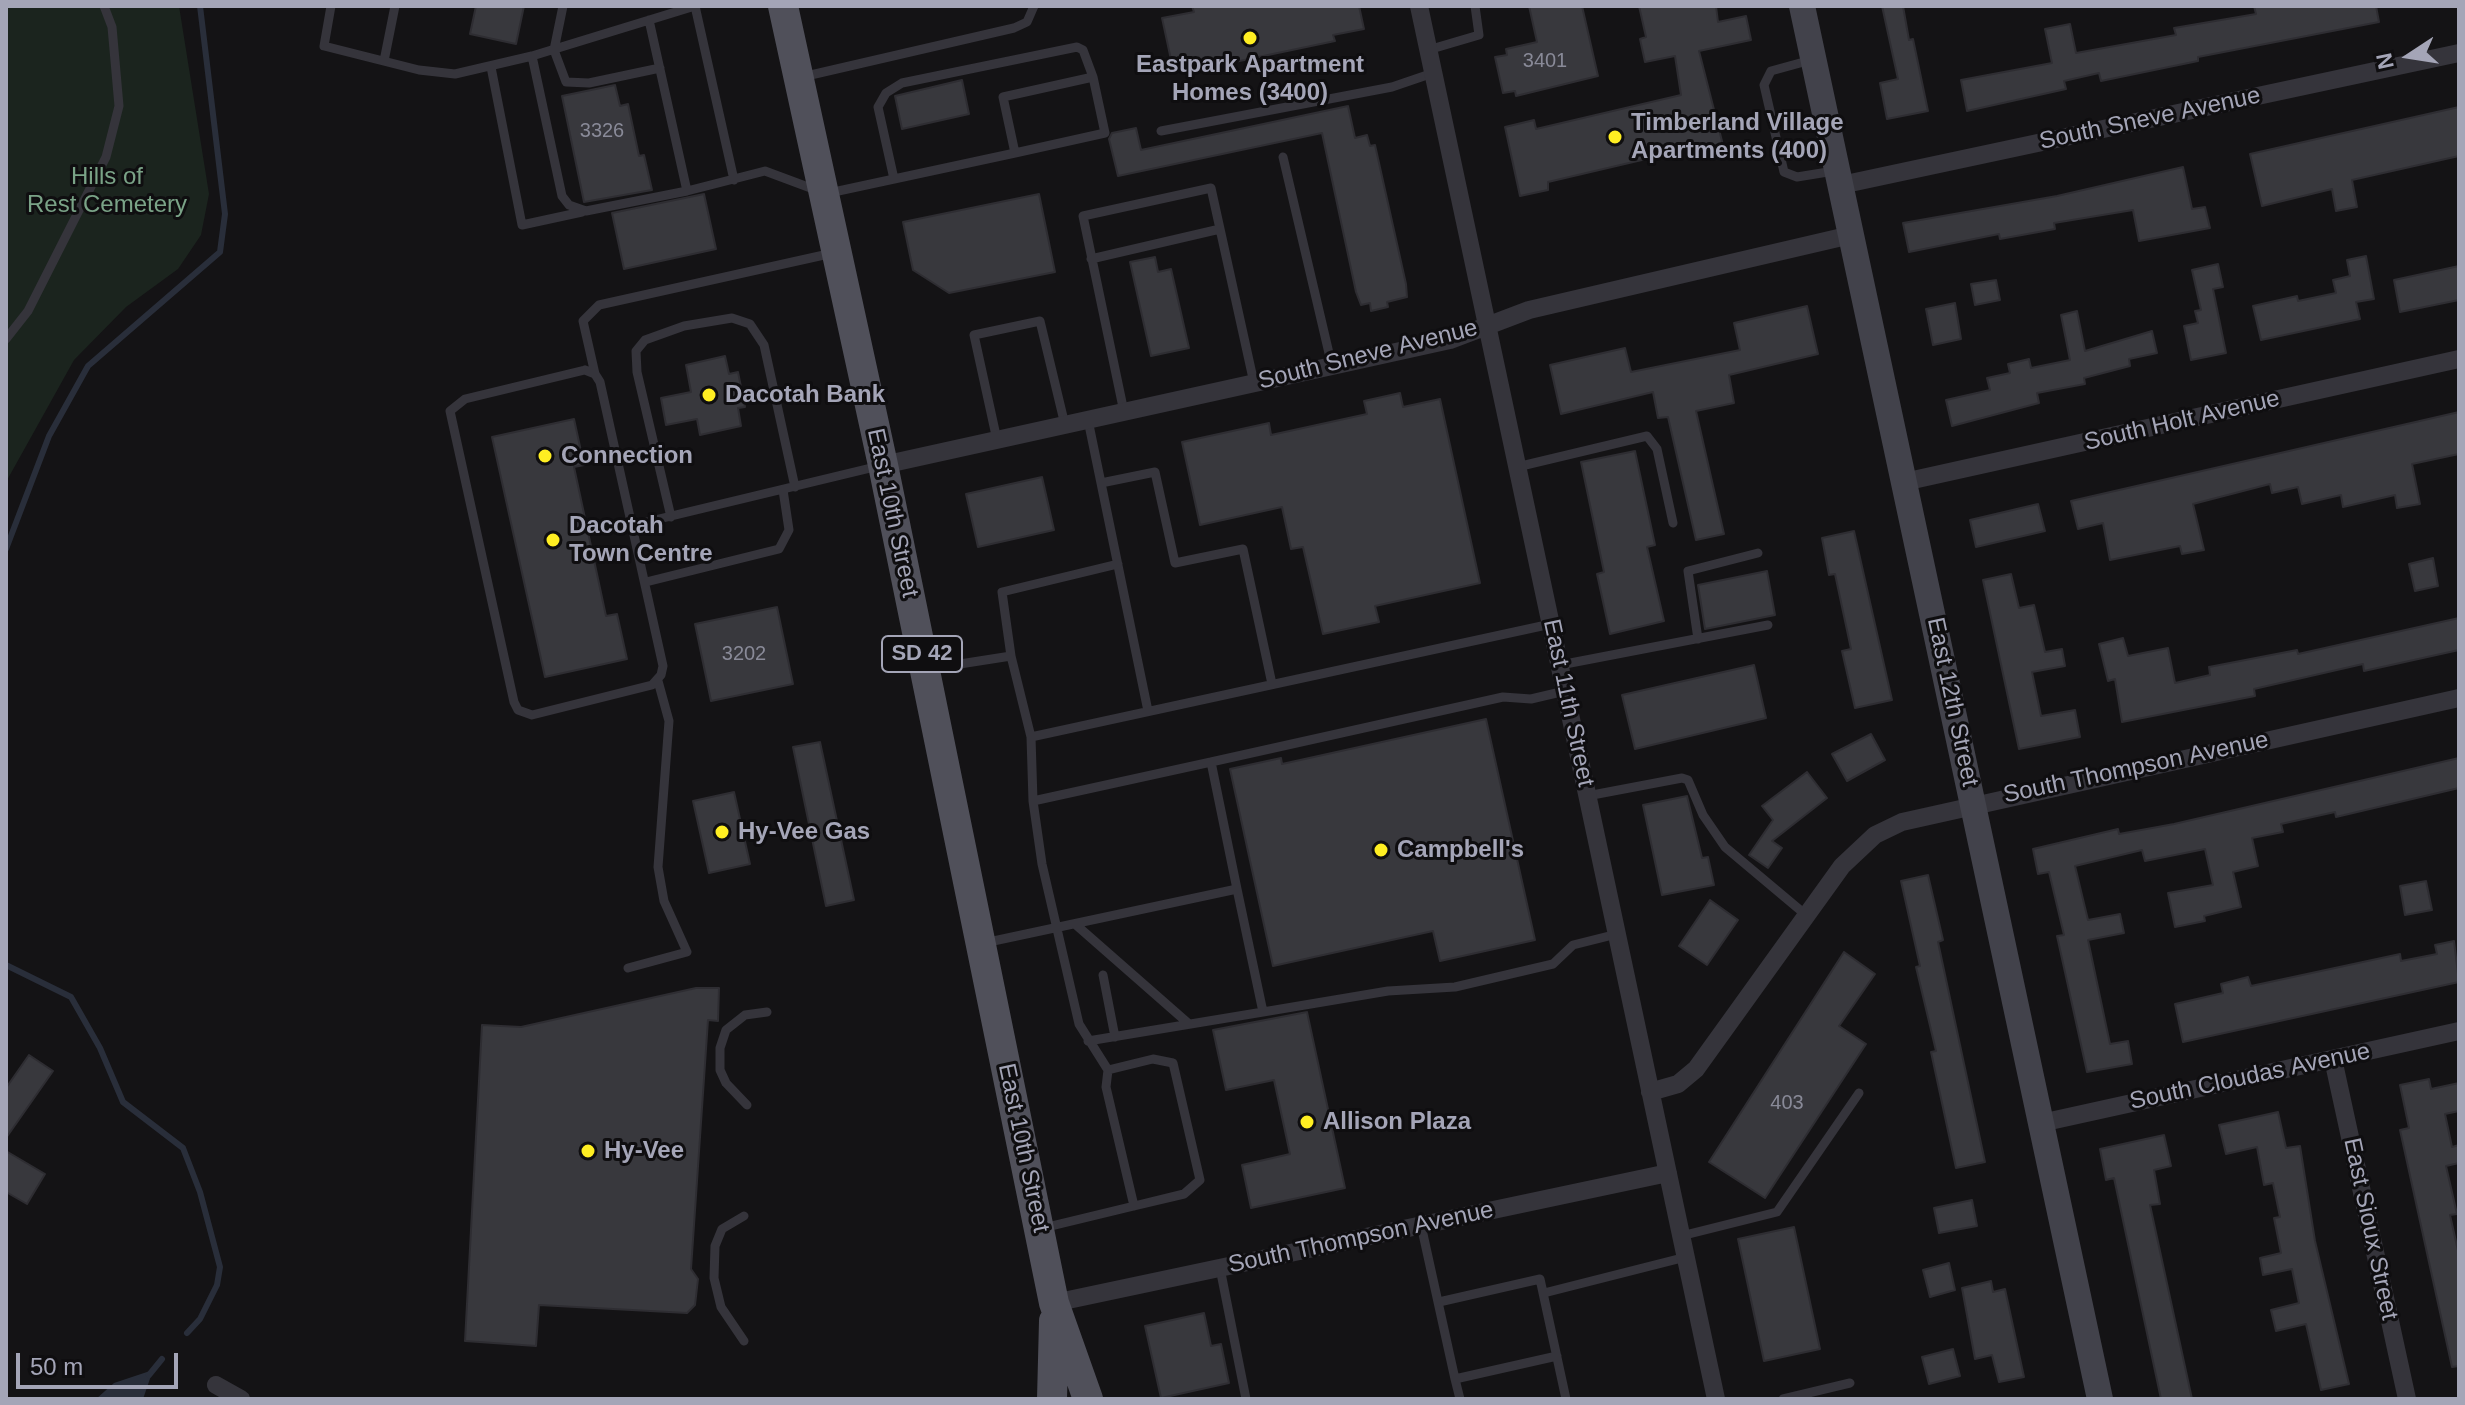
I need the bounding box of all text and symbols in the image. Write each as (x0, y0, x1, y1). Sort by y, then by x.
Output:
north arrow (2369, 16, 2449, 96)
marker: Eastpark Apartment Homes (3400) (1241, 29, 1259, 47)
house number: 3401 (1523, 49, 1567, 73)
place label: Eastpark Apartment Homes (3400) (1136, 51, 1364, 107)
text: N (2371, 51, 2399, 71)
street label: South Sneve Avenue (2037, 82, 2263, 156)
place label: Timberland Village Apartments (400) (1631, 109, 1844, 165)
house number: 3326 (580, 119, 624, 143)
marker: Timberland Village Apartments (400) (1606, 128, 1624, 146)
park label: Hills of Rest Cemetery (27, 163, 187, 219)
street label: South Sneve Avenue (1255, 314, 1481, 396)
place label: Dacotah Bank (725, 381, 885, 409)
street label: South Holt Avenue (2081, 385, 2283, 457)
marker: Dacotah Bank (700, 386, 718, 404)
street label: East 10th Street (860, 426, 924, 600)
place label: Connection (561, 442, 693, 470)
marker: Connection (536, 447, 554, 465)
place label: Dacotah Town Centre (569, 512, 713, 568)
marker: Dacotah Town Centre (544, 531, 562, 549)
street label: East 12th Street (1920, 615, 1984, 789)
street label: East 11th Street (1536, 617, 1600, 789)
road number: SD 42 (882, 636, 962, 672)
house number: 3202 (722, 642, 766, 666)
street label: South Thompson Avenue (2001, 726, 2271, 810)
place label: Hy-Vee Gas (738, 818, 870, 846)
marker: Hy-Vee Gas (713, 823, 731, 841)
place label: Campbell's (1397, 836, 1524, 864)
marker: Campbell's (1372, 841, 1390, 859)
street label: South Cloudas Avenue (2127, 1037, 2373, 1117)
street label: East 10th Street (991, 1061, 1055, 1235)
house number: 403 (1770, 1091, 1804, 1115)
place label: Allison Plaza (1323, 1108, 1471, 1136)
marker: Allison Plaza (1298, 1113, 1316, 1131)
street label: East Sioux Street (2337, 1135, 2403, 1323)
place label: Hy-Vee (604, 1137, 684, 1165)
marker: Hy-Vee (579, 1142, 597, 1160)
street label: South Thompson Avenue (1226, 1196, 1496, 1280)
scale bar (20, 1337, 182, 1387)
text: 50 m (30, 1353, 83, 1380)

